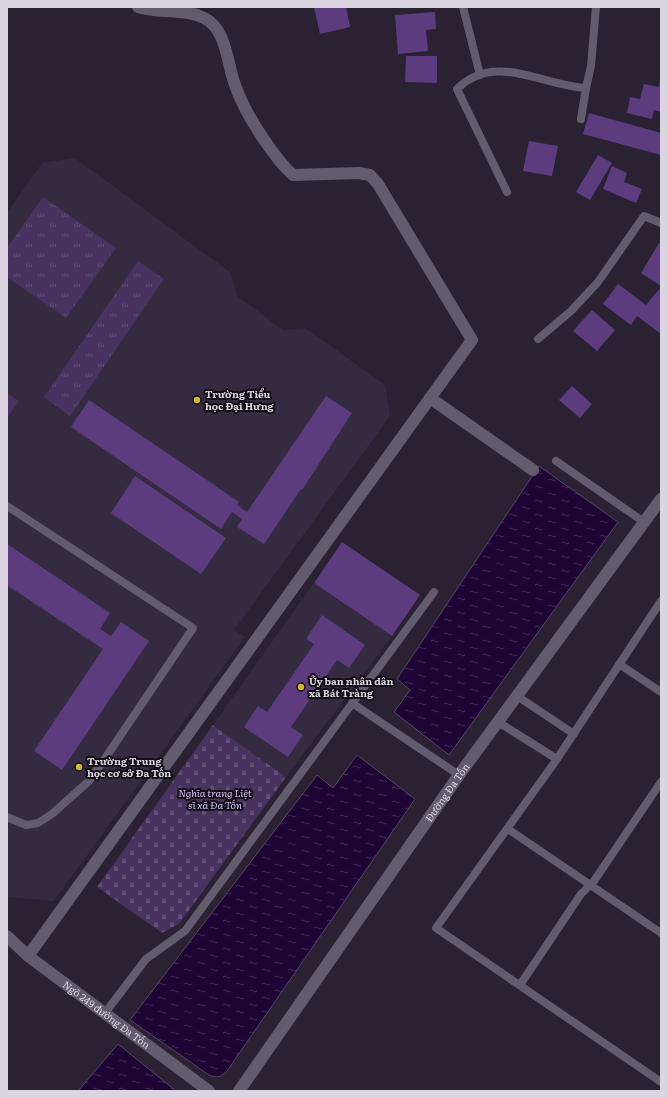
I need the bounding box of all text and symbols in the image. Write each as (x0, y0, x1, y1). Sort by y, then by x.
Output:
place label: Trường Tiểu học Đại Hưng (205, 386, 275, 413)
marker: Trường Tiểu học Đại Hưng (192, 395, 202, 405)
place label: Ủy ban nhân dân xã Bát Tràng (309, 673, 393, 700)
marker: Ủy ban nhân dân xã Bát Tràng (296, 682, 306, 692)
place label: Trường Trung học cơ sở Đa Tốn (87, 753, 171, 780)
street label: Đường Đa Tốn (421, 759, 473, 824)
marker: Trường Trung học cơ sở Đa Tốn (74, 762, 84, 772)
park label: Nghĩa trang Liệt sĩ xã Đa Tốn (178, 785, 252, 812)
street label: Ngõ 249 đường Đa Tốn (60, 977, 154, 1052)

